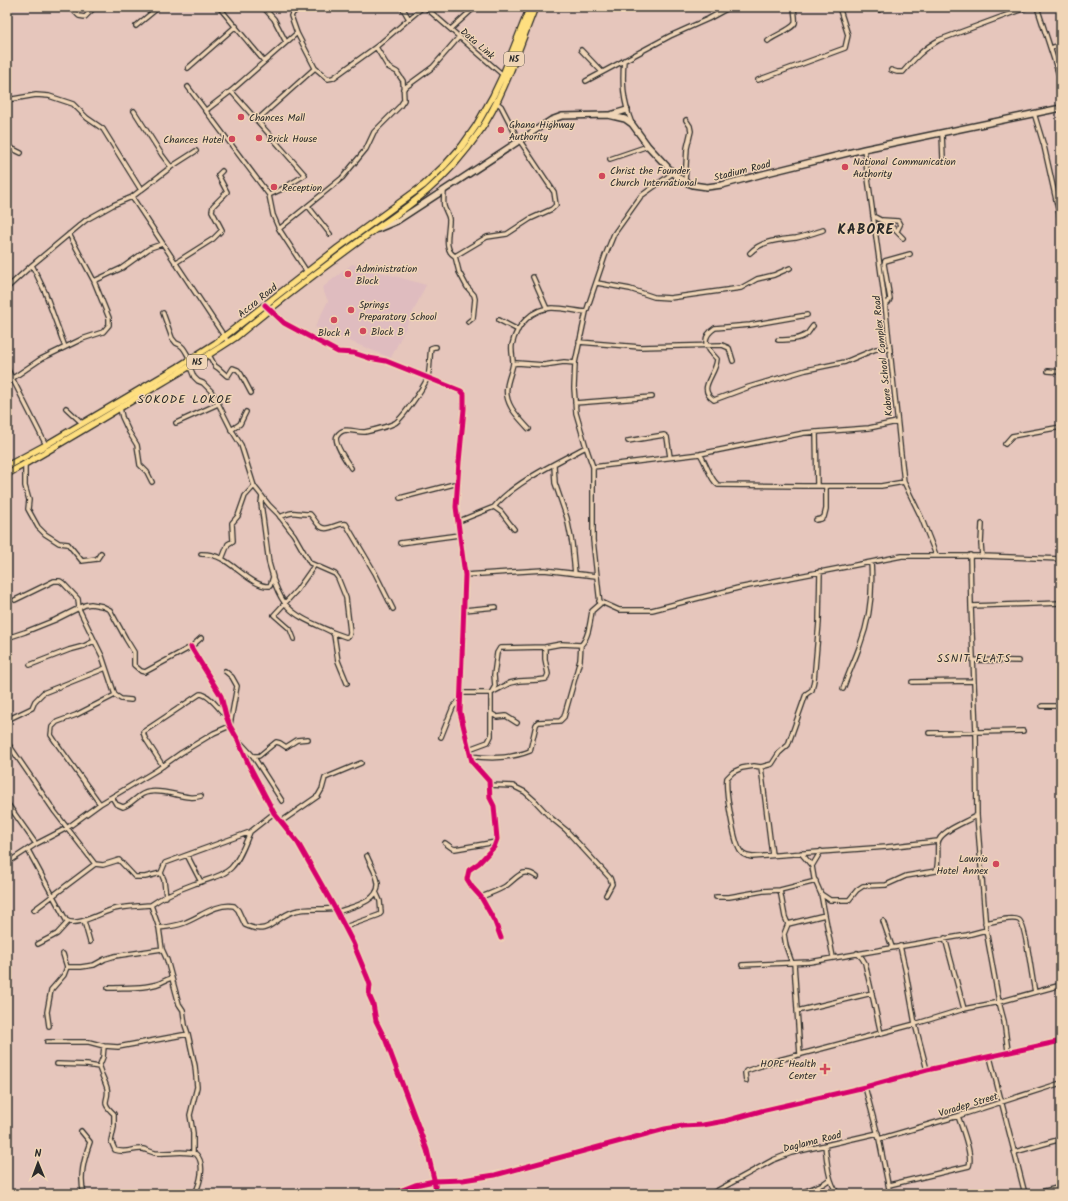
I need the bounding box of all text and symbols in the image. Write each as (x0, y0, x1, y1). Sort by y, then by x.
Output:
street label: Data Link (456, 24, 499, 64)
road number: N5 (504, 52, 524, 66)
place label: Chances Mall (249, 110, 306, 126)
marker: Chances Mall (236, 112, 246, 122)
place label: Ghana Highway Authority (509, 117, 575, 145)
marker: Ghana Highway Authority (496, 125, 506, 135)
place label: Brick House (267, 131, 318, 147)
place label: Chances Hotel (163, 132, 225, 148)
marker: Brick House (254, 133, 264, 143)
marker: Chances Hotel (227, 134, 237, 144)
place label: National Communication Authority (853, 154, 956, 182)
street label: Stadium Road (712, 156, 773, 186)
marker: National Communication Authority (840, 162, 850, 172)
place label: Christ the Founder Church International (610, 163, 697, 191)
marker: Christ the Founder Church International (597, 171, 607, 181)
place label: Reception (282, 180, 322, 196)
marker: Reception (269, 182, 279, 192)
district label: KABORE (838, 219, 895, 241)
place label: Administration Block (356, 261, 417, 289)
marker: Administration Block (343, 269, 353, 279)
street label: Accra Road (234, 279, 282, 322)
street label: Kabore School Complex Road (869, 294, 897, 417)
place label: Springs Preparatory School (359, 297, 437, 325)
marker: Springs Preparatory School (346, 305, 356, 315)
marker: Block A (329, 315, 339, 325)
place label: Block B (371, 324, 404, 340)
place label: Block A (318, 325, 350, 341)
marker: Block B (358, 326, 368, 336)
road number: N5 (187, 355, 207, 369)
district label: SOKODE LOKOE (137, 390, 233, 409)
district label: SSNIT FLATS (937, 650, 1011, 668)
place label: Lawnia Hotel Annex (936, 851, 989, 879)
marker: Lawnia Hotel Annex (991, 859, 1001, 869)
place label: HOPE Health Center (760, 1056, 817, 1084)
marker: HOPE Health Center (819, 1063, 831, 1075)
street label: Voradep Street (937, 1088, 1000, 1122)
street label: Daglama Road (781, 1127, 844, 1157)
north arrow (18, 1143, 58, 1183)
text: N (34, 1145, 42, 1163)

